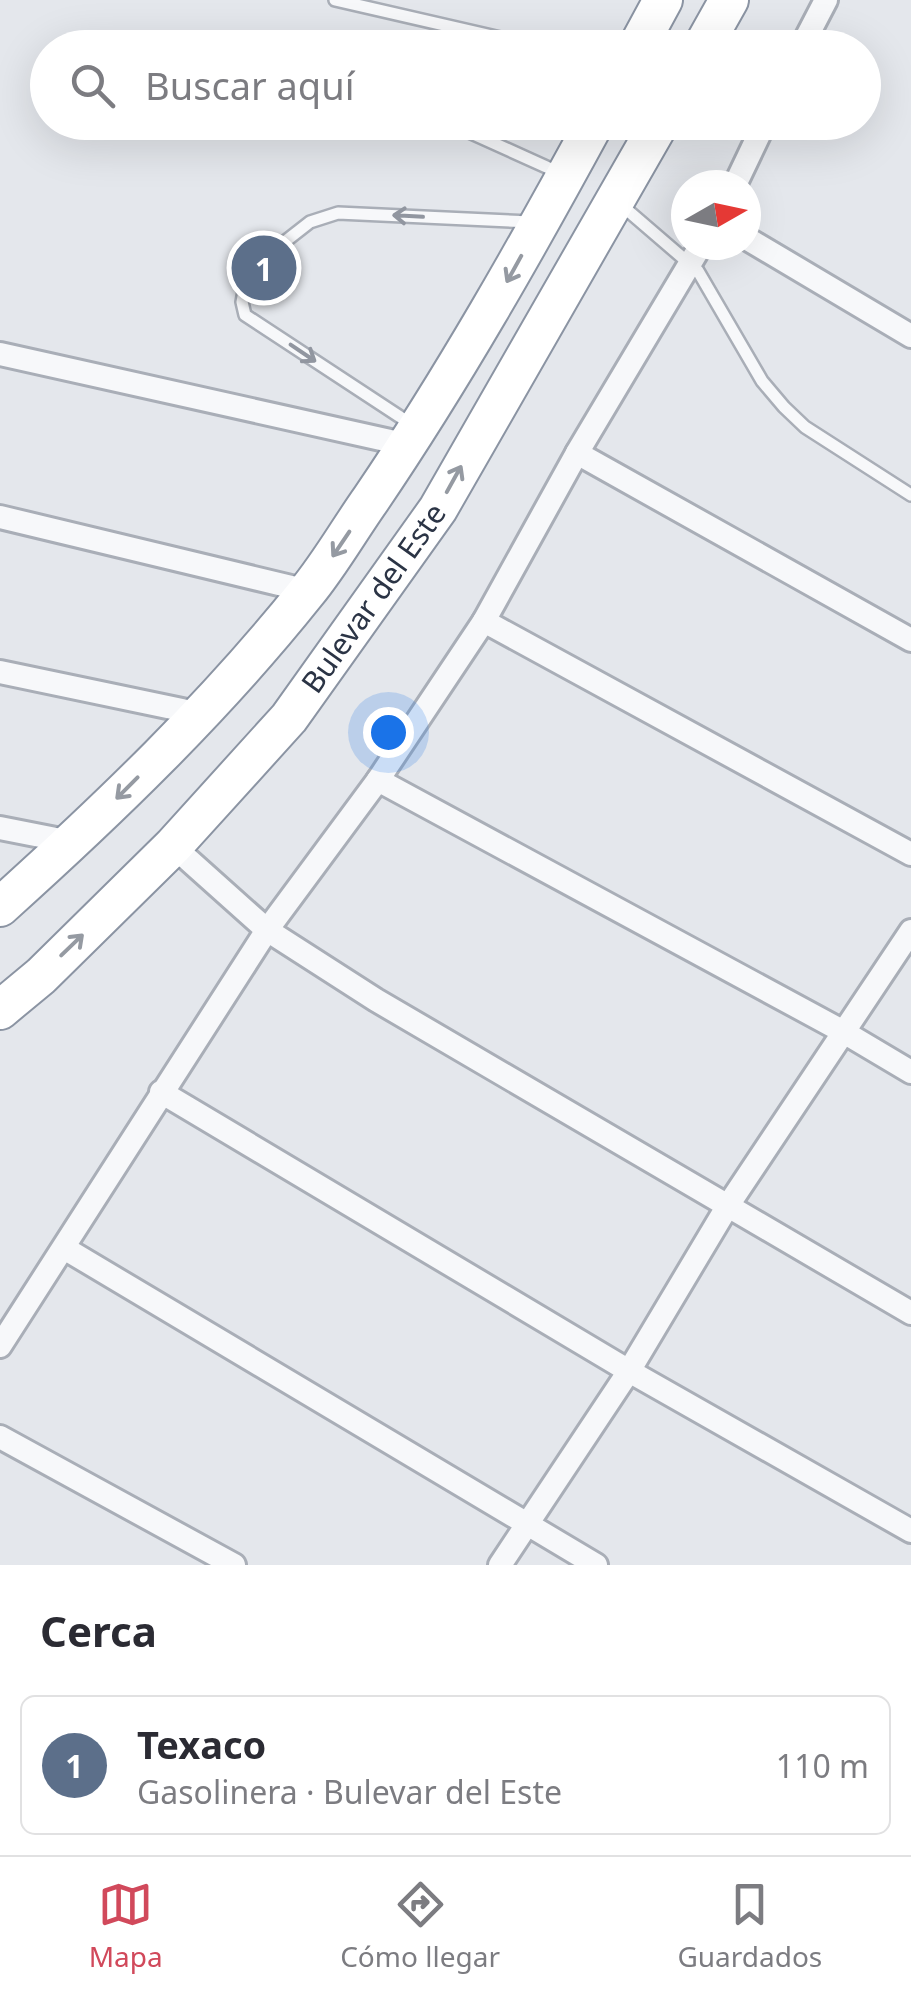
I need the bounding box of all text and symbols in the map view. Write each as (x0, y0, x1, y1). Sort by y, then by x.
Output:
search box (30, 30, 881, 140)
icon: search (65, 58, 120, 113)
text: Buscar aquí (145, 59, 355, 111)
north arrow (671, 170, 761, 260)
one-way arrow (392, 206, 424, 225)
pin: 1 (232, 230, 296, 306)
one-way arrow (504, 254, 524, 284)
one-way arrow (288, 342, 316, 363)
one-way arrow (445, 465, 465, 494)
street label: Bulevar del Este (291, 494, 455, 701)
one-way arrow (330, 529, 351, 557)
your location (363, 707, 414, 758)
one-way arrow (115, 775, 139, 799)
one-way arrow (60, 933, 84, 957)
text: Cerca (40, 1602, 157, 1659)
text: Texaco (137, 1718, 266, 1770)
text: 1 (65, 1744, 84, 1787)
text: 110 m (776, 1744, 869, 1787)
text: Gasolinera · Bulevar del Este (137, 1770, 562, 1813)
tab: Mapa (89, 1877, 163, 1975)
tab: Cómo llegar (340, 1877, 500, 1975)
tab: Guardados (677, 1877, 822, 1975)

